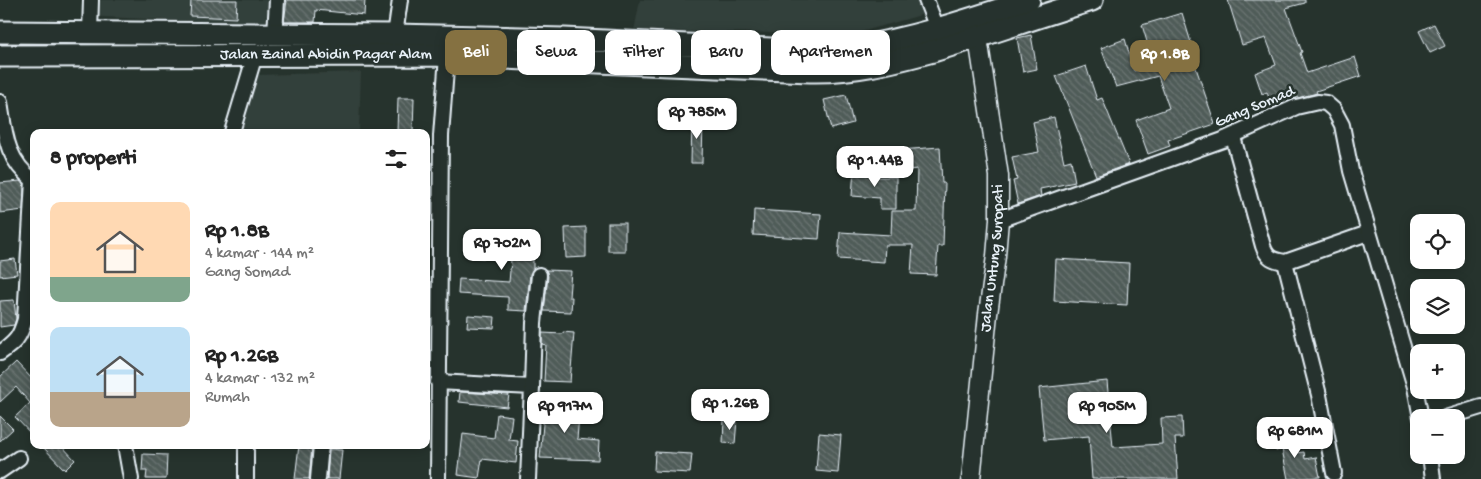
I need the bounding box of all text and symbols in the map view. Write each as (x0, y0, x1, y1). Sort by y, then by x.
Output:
chip: Beli (445, 30, 507, 75)
chip: Sewa (517, 30, 595, 75)
chip: Filter (605, 30, 681, 75)
chip: Baru (691, 30, 761, 75)
chip: Apartemen (771, 30, 890, 75)
pin: Rp 1.8B (1119, 39, 1211, 82)
street label: Jalan Zainal Abidin Pagar Alam (220, 45, 433, 65)
text: Rp 1.8B (1141, 46, 1189, 65)
street label: Gang Somad (1212, 82, 1299, 133)
pin: Rp 785M (651, 98, 743, 140)
text: Rp 785M (669, 104, 725, 123)
icon: filters (382, 145, 410, 173)
pin: Rp 1.44B (823, 146, 927, 188)
text: 8 properti (50, 147, 137, 172)
text: Rp 1.44B (848, 152, 902, 171)
street label: Jalan Untung Suropati (977, 184, 1009, 333)
map controls (1410, 214, 1465, 464)
button: locate (1410, 214, 1465, 269)
text: Rp 1.8B (205, 220, 269, 245)
icon: home (90, 222, 150, 282)
pin: Rp 702M (456, 228, 548, 271)
text: Rp 702M (474, 235, 530, 254)
text: 4 kamar · 144 m² (205, 245, 314, 264)
text: Gang Somad (205, 264, 290, 283)
button: layers (1410, 279, 1465, 334)
button: + (1410, 344, 1465, 399)
text: Rp 1.26B (205, 345, 278, 370)
icon: home (90, 347, 150, 407)
text: 4 kamar · 132 m² (205, 370, 315, 389)
pin: Rp 1.26B (678, 388, 782, 431)
text: Rumah (205, 389, 250, 408)
pin: Rp 917M (519, 392, 611, 434)
pin: Rp 905M (1061, 392, 1153, 434)
text: Rp 1.26B (702, 395, 758, 414)
text: Rp 917M (538, 398, 592, 417)
text: Rp 905M (1079, 398, 1135, 417)
button: − (1410, 409, 1465, 464)
pin: Rp 681M (1249, 416, 1341, 459)
text: Rp 681M (1268, 423, 1322, 442)

